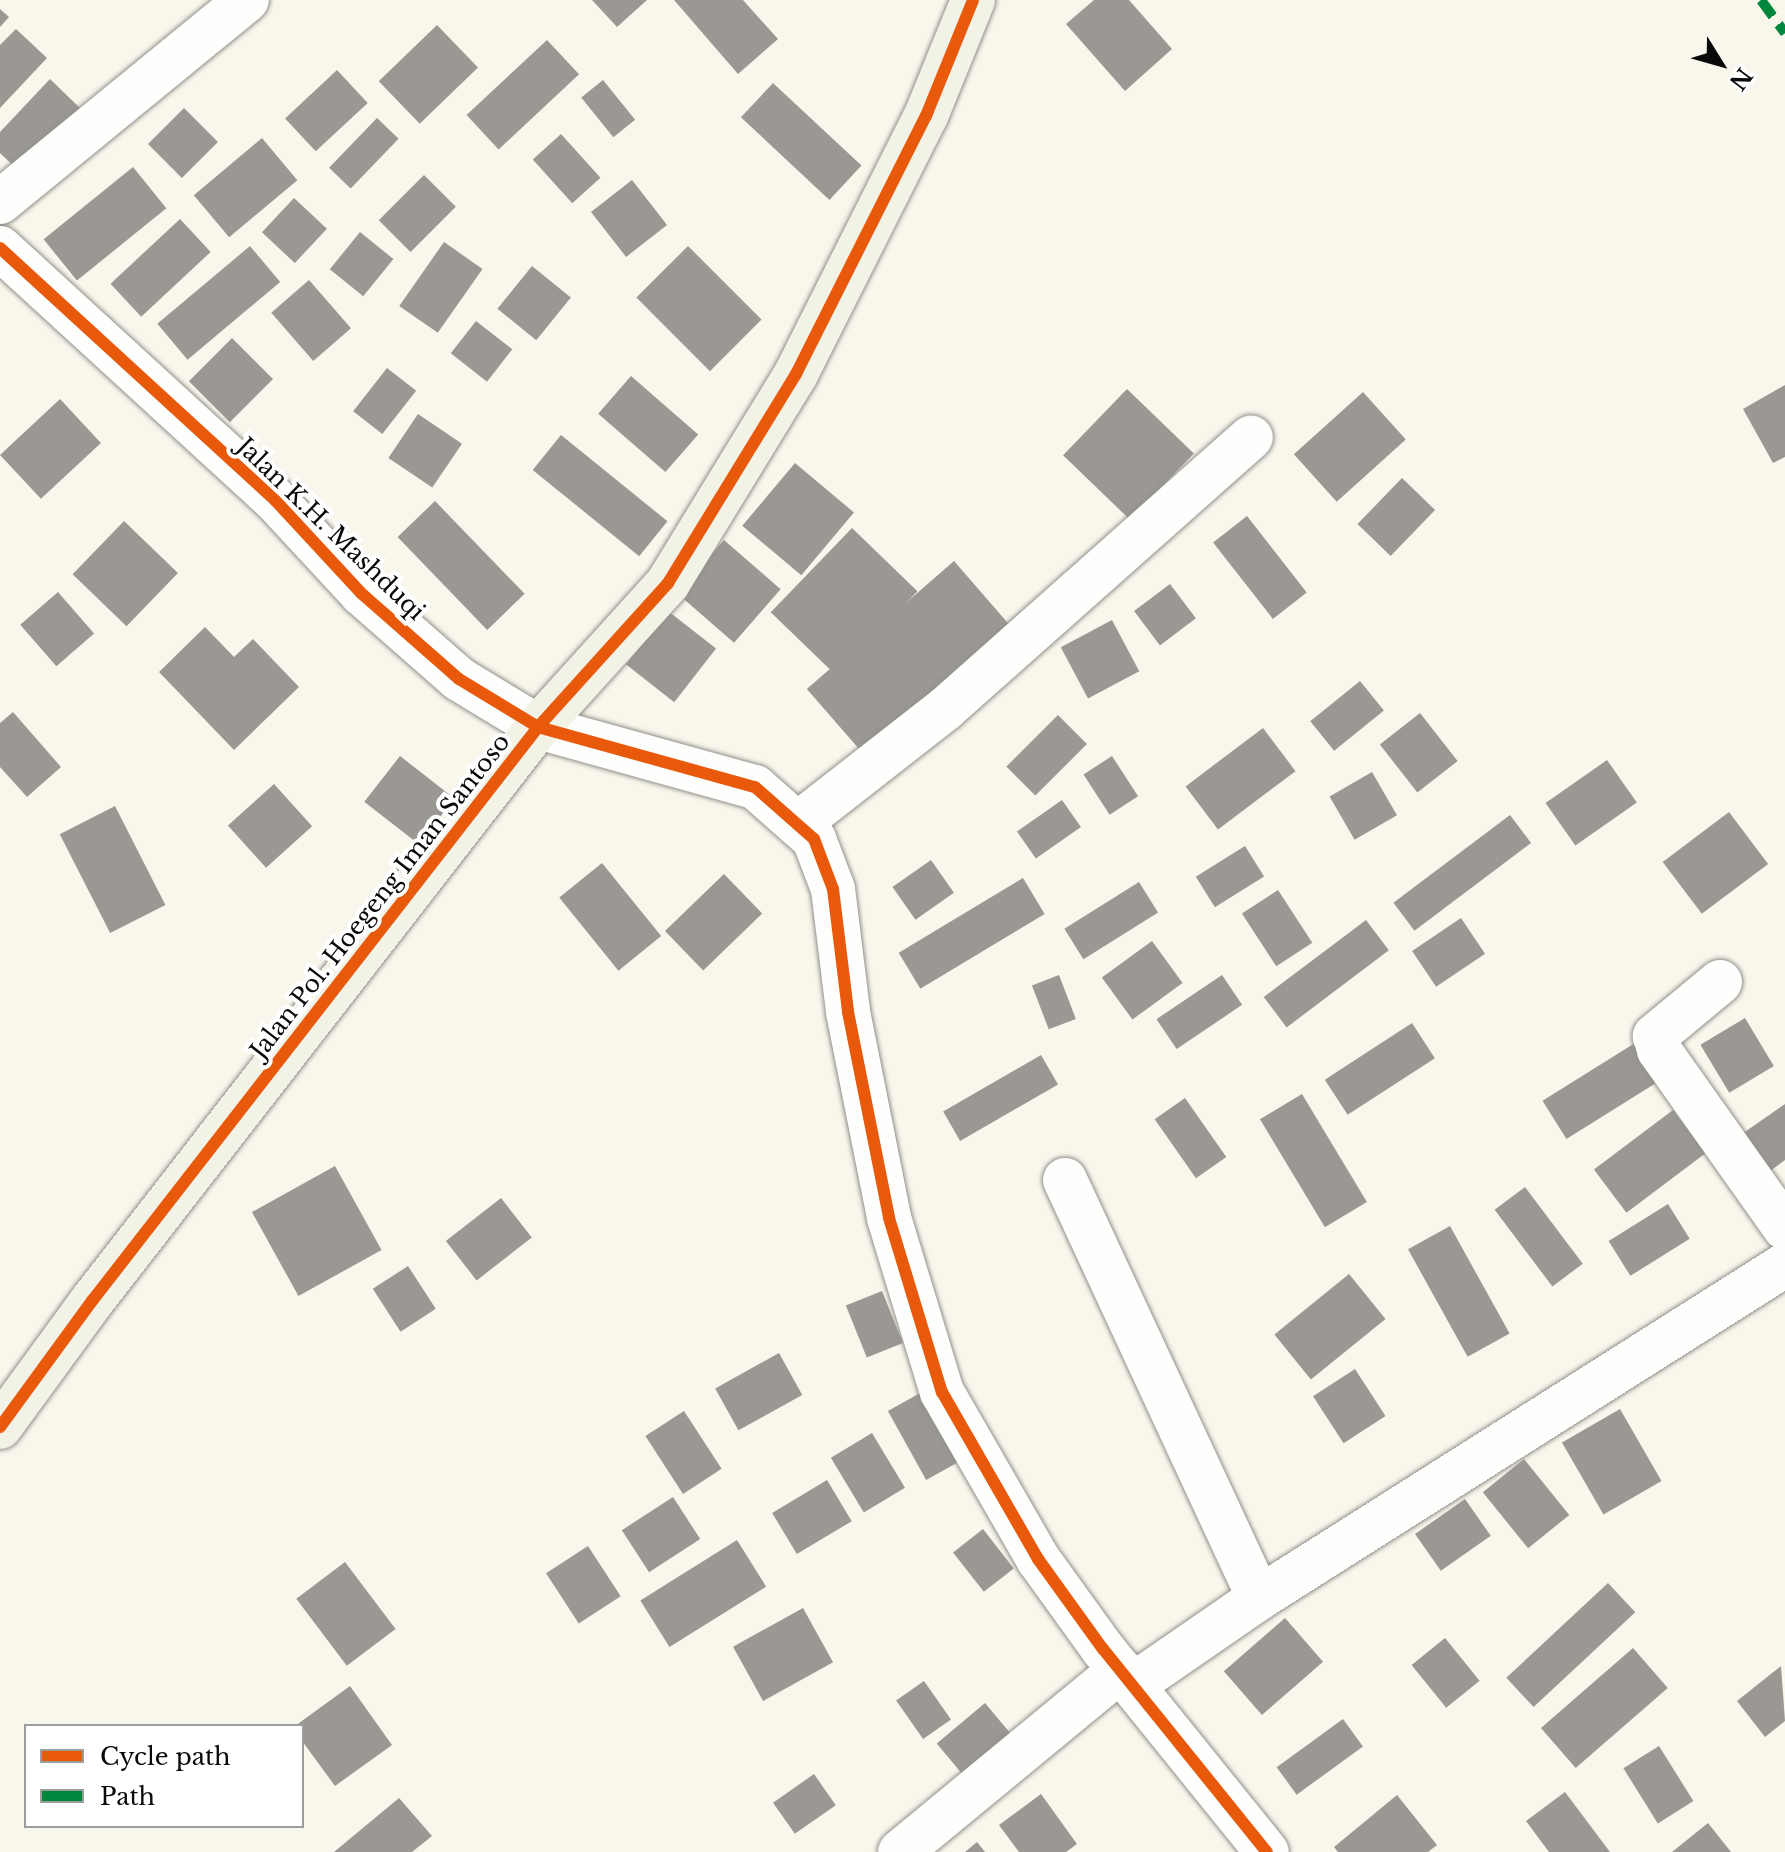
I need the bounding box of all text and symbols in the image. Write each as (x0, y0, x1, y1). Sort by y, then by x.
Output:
north arrow (1681, 24, 1761, 104)
text: N (1724, 62, 1758, 95)
street label: Jalan K.H. Mashduqi (231, 432, 431, 626)
street label: Jalan Pol. Hoegeng Iman Santoso (244, 728, 516, 1064)
legend (24, 1724, 304, 1828)
text: Cycle path (100, 1742, 231, 1771)
text: Path (100, 1782, 155, 1811)

